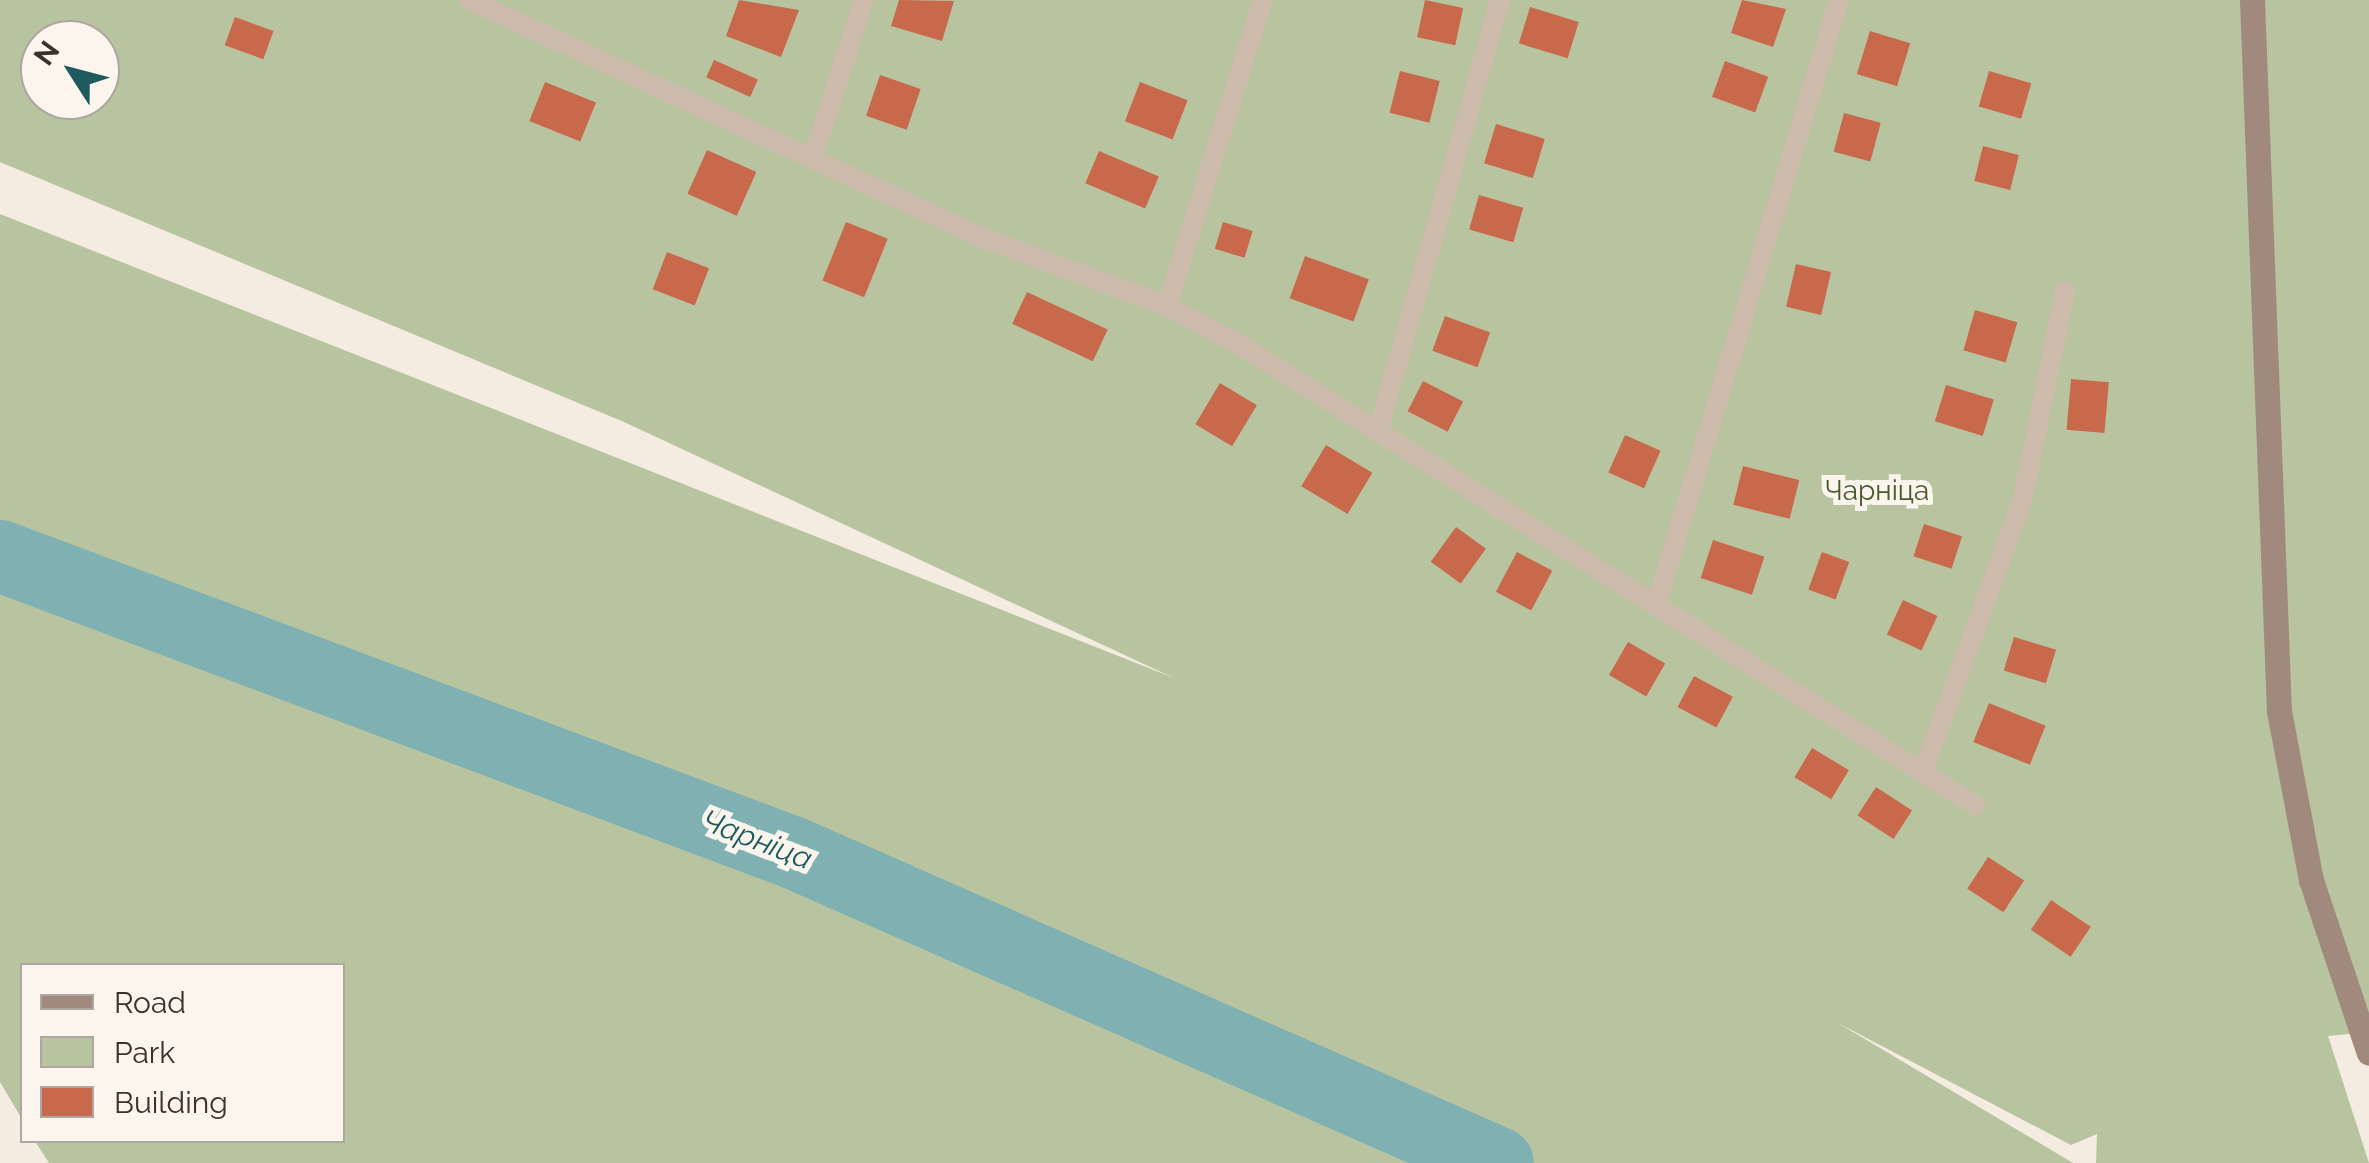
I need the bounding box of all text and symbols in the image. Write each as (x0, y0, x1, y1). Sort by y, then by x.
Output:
north arrow (20, 20, 120, 120)
text: N (27, 35, 67, 72)
park label: Чарніца (1825, 474, 1929, 508)
water label: Чарніца (697, 803, 817, 877)
legend (20, 963, 345, 1143)
text: Road (114, 985, 186, 1020)
text: Park (114, 1035, 175, 1070)
text: Building (114, 1085, 228, 1120)

